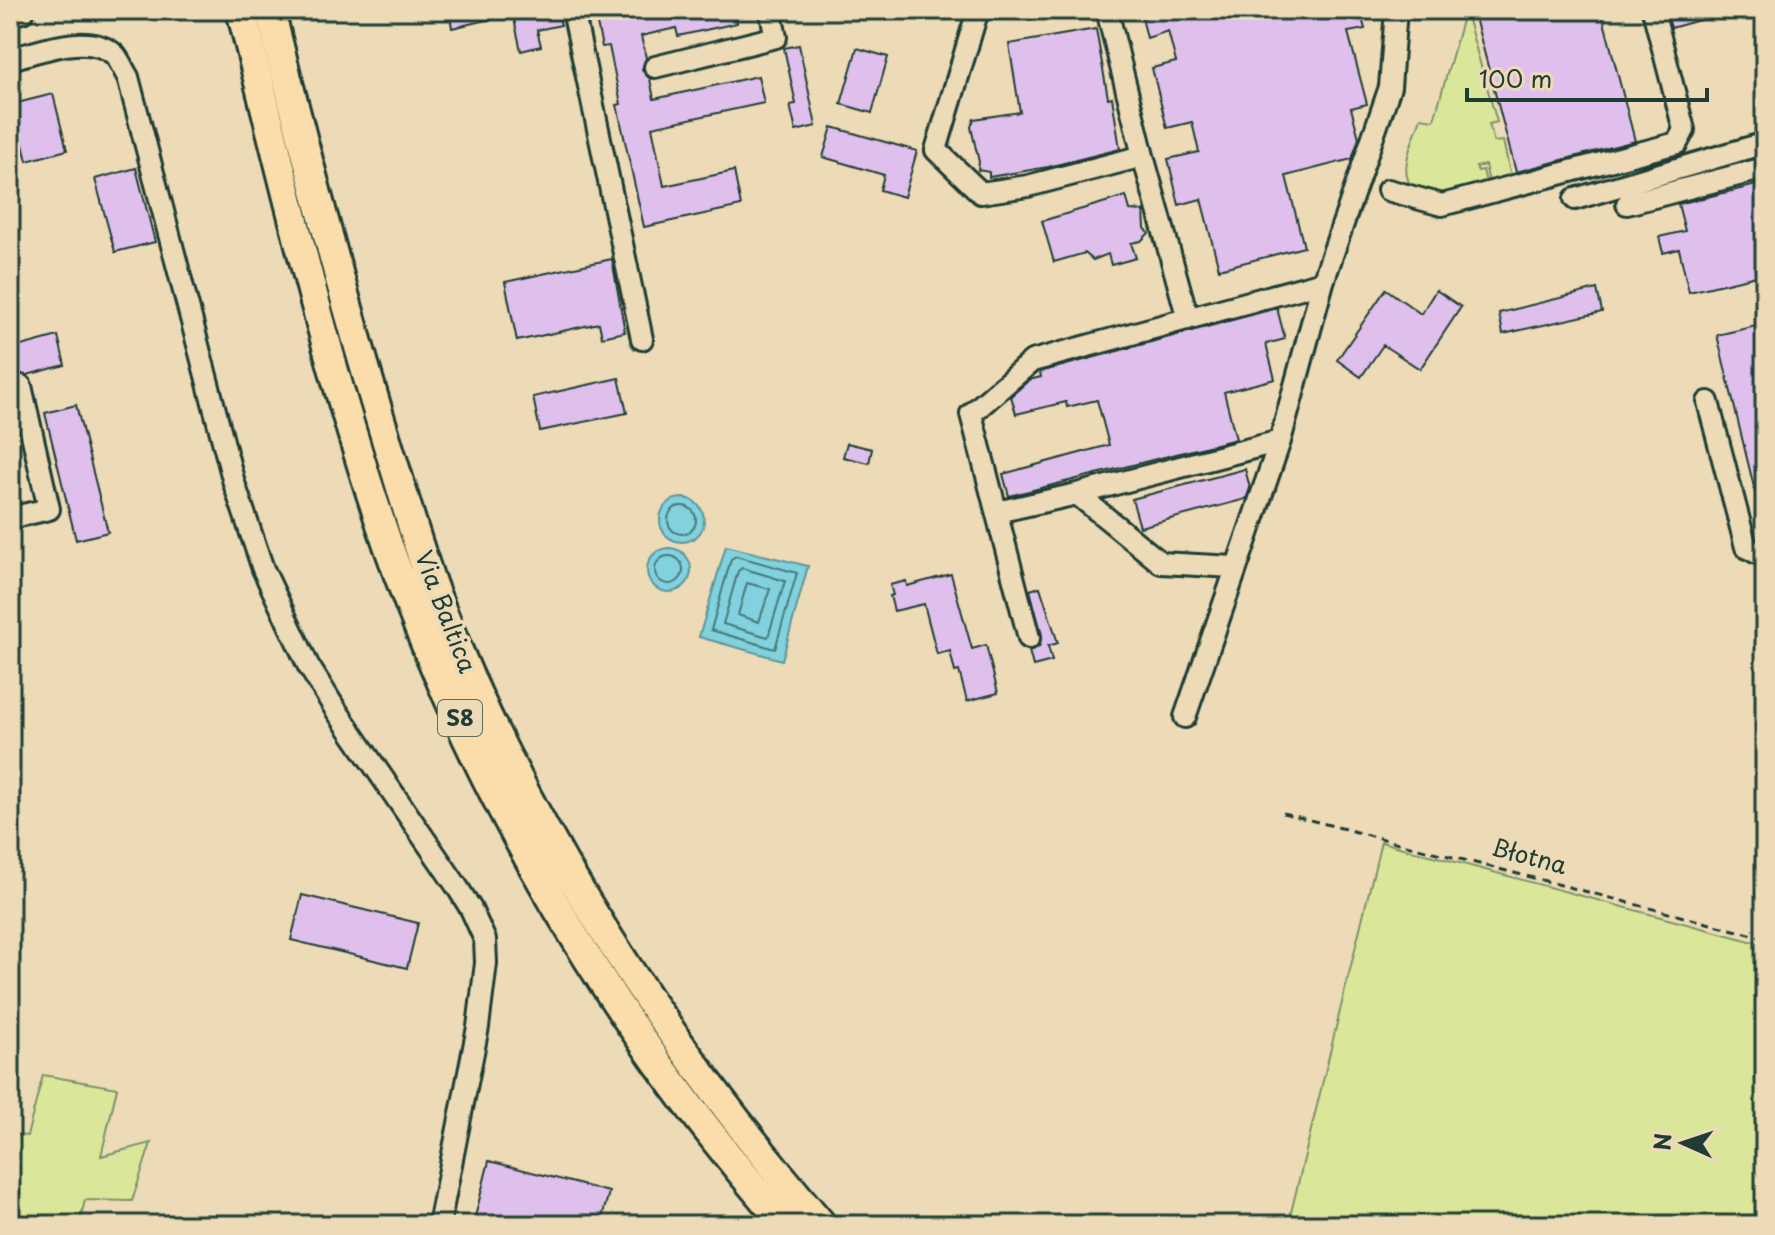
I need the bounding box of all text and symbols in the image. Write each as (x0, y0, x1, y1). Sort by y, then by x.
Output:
scale bar (1467, 52, 1707, 102)
text: 100 m (1479, 60, 1552, 96)
street label: Via Baltica (407, 545, 487, 678)
road number: S8 (438, 700, 482, 736)
street label: Błotna (1488, 828, 1571, 882)
north arrow (1643, 1103, 1723, 1183)
text: N (1645, 1132, 1678, 1151)

